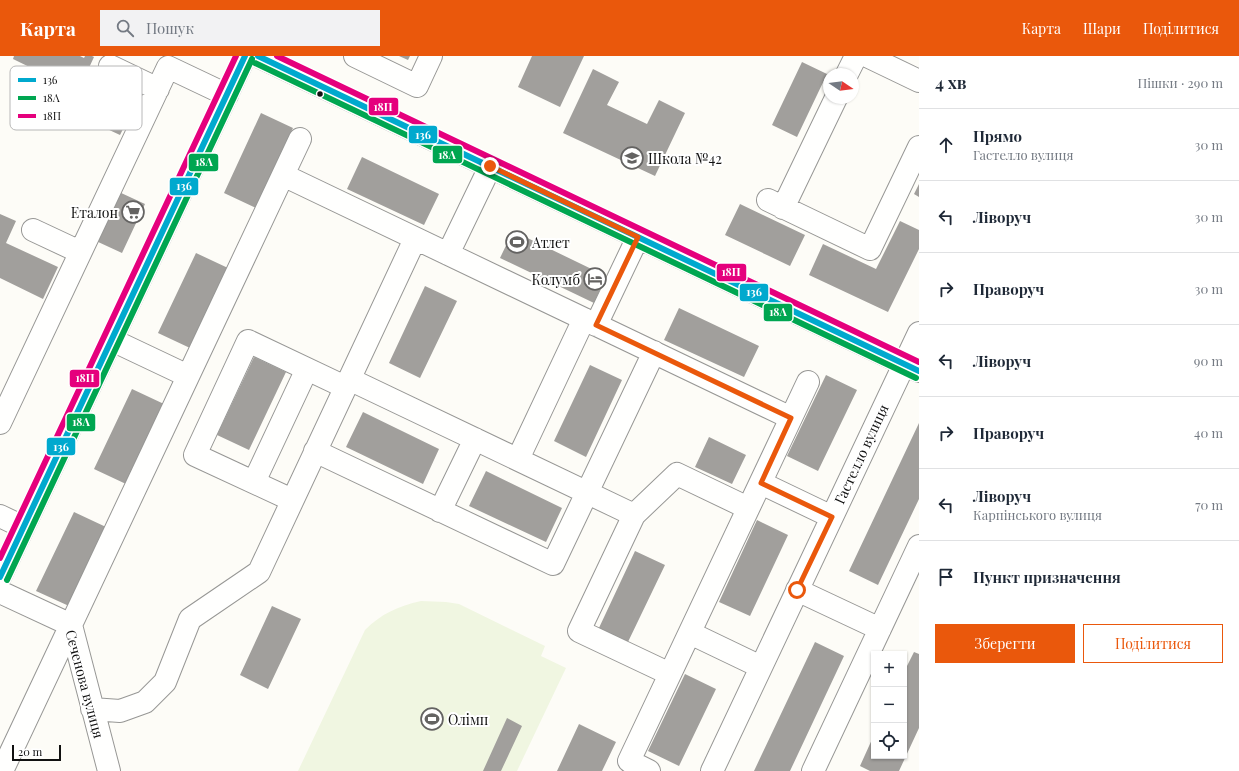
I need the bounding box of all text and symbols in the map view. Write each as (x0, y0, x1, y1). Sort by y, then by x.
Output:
search box (100, 10, 380, 46)
text: Карта (20, 15, 76, 41)
icon: search (114, 17, 136, 39)
text: Пошук (146, 18, 194, 38)
text: Карта (1022, 19, 1061, 38)
text: Шари (1083, 19, 1121, 38)
text: Поділитися (1143, 19, 1219, 38)
legend (10, 66, 142, 130)
north arrow (823, 68, 859, 104)
text: 4 хв (935, 71, 967, 93)
text: 136 (43, 72, 58, 87)
text: Пішки · 290 m (1137, 74, 1223, 91)
unlabelled marker (315, 89, 325, 99)
text: 18А (43, 90, 60, 105)
line badge: 18П (368, 97, 399, 116)
text: 18П (373, 99, 393, 114)
text: 18П (43, 108, 61, 123)
line badge: 136 (408, 125, 438, 144)
text: Прямо (973, 126, 1022, 146)
text: 136 (415, 127, 431, 142)
icon: ahead (935, 134, 957, 156)
text: 30 m (1195, 136, 1223, 153)
line badge: 18А (432, 145, 463, 164)
school or university icon: Школа №42 (619, 145, 645, 171)
text: Гастелло вулиця (973, 146, 1073, 163)
text: 18А (438, 147, 457, 162)
place label: Школа №42 (648, 149, 722, 168)
line badge: 18А (188, 153, 219, 172)
text: 18А (195, 154, 214, 169)
route end (481, 157, 499, 175)
line badge: 136 (169, 177, 199, 196)
text: 136 (176, 178, 192, 193)
supermarket icon: Еталон (120, 199, 146, 225)
place label: Еталон (71, 203, 118, 222)
icon: left (935, 206, 957, 228)
text: Ліворуч (973, 207, 1031, 227)
text: 30 m (1195, 208, 1223, 225)
sports icon: Атлет (504, 229, 530, 255)
place label: Атлет (531, 233, 570, 252)
line badge: 18П (716, 263, 747, 282)
text: 18П (721, 264, 741, 279)
hotel icon: Колумб (582, 266, 608, 292)
place label: Колумб (531, 270, 580, 289)
icon: right (935, 278, 957, 300)
text: Праворуч (973, 279, 1044, 299)
text: 30 m (1195, 280, 1223, 297)
line badge: 136 (739, 283, 769, 302)
text: 136 (746, 284, 762, 299)
line badge: 18А (763, 303, 793, 322)
text: 18А (769, 304, 788, 319)
icon: left (935, 350, 957, 372)
text: Ліворуч (973, 351, 1031, 371)
text: 90 m (1194, 352, 1223, 369)
line badge: 18П (69, 369, 100, 388)
text: 18П (75, 370, 95, 385)
street label: Гастелло вулиця (830, 401, 893, 507)
line badge: 18А (66, 413, 96, 432)
text: 18А (72, 414, 91, 429)
icon: right (935, 422, 957, 444)
text: Праворуч (973, 423, 1044, 443)
text: 40 m (1194, 424, 1223, 441)
line badge: 136 (46, 437, 76, 456)
text: 136 (53, 439, 69, 454)
text: Ліворуч (973, 486, 1031, 506)
icon: left (935, 494, 957, 516)
text: 70 m (1195, 496, 1223, 513)
text: Карпінського вулиця (973, 506, 1102, 523)
icon: arrive (935, 566, 957, 588)
text: Пункт призначення (973, 567, 1121, 587)
route start (788, 581, 806, 599)
button: Зберегти (935, 624, 1075, 663)
button: Поділитися (1083, 624, 1223, 663)
street label: Сєченова вулиця (61, 628, 109, 741)
map controls (871, 651, 907, 759)
button: + (871, 651, 907, 687)
button: − (871, 687, 907, 723)
sports icon: Олімп (419, 706, 445, 732)
place label: Олімп (448, 710, 489, 729)
button: locate (871, 723, 907, 759)
scale bar (12, 743, 61, 762)
text: 20 m (18, 744, 42, 759)

